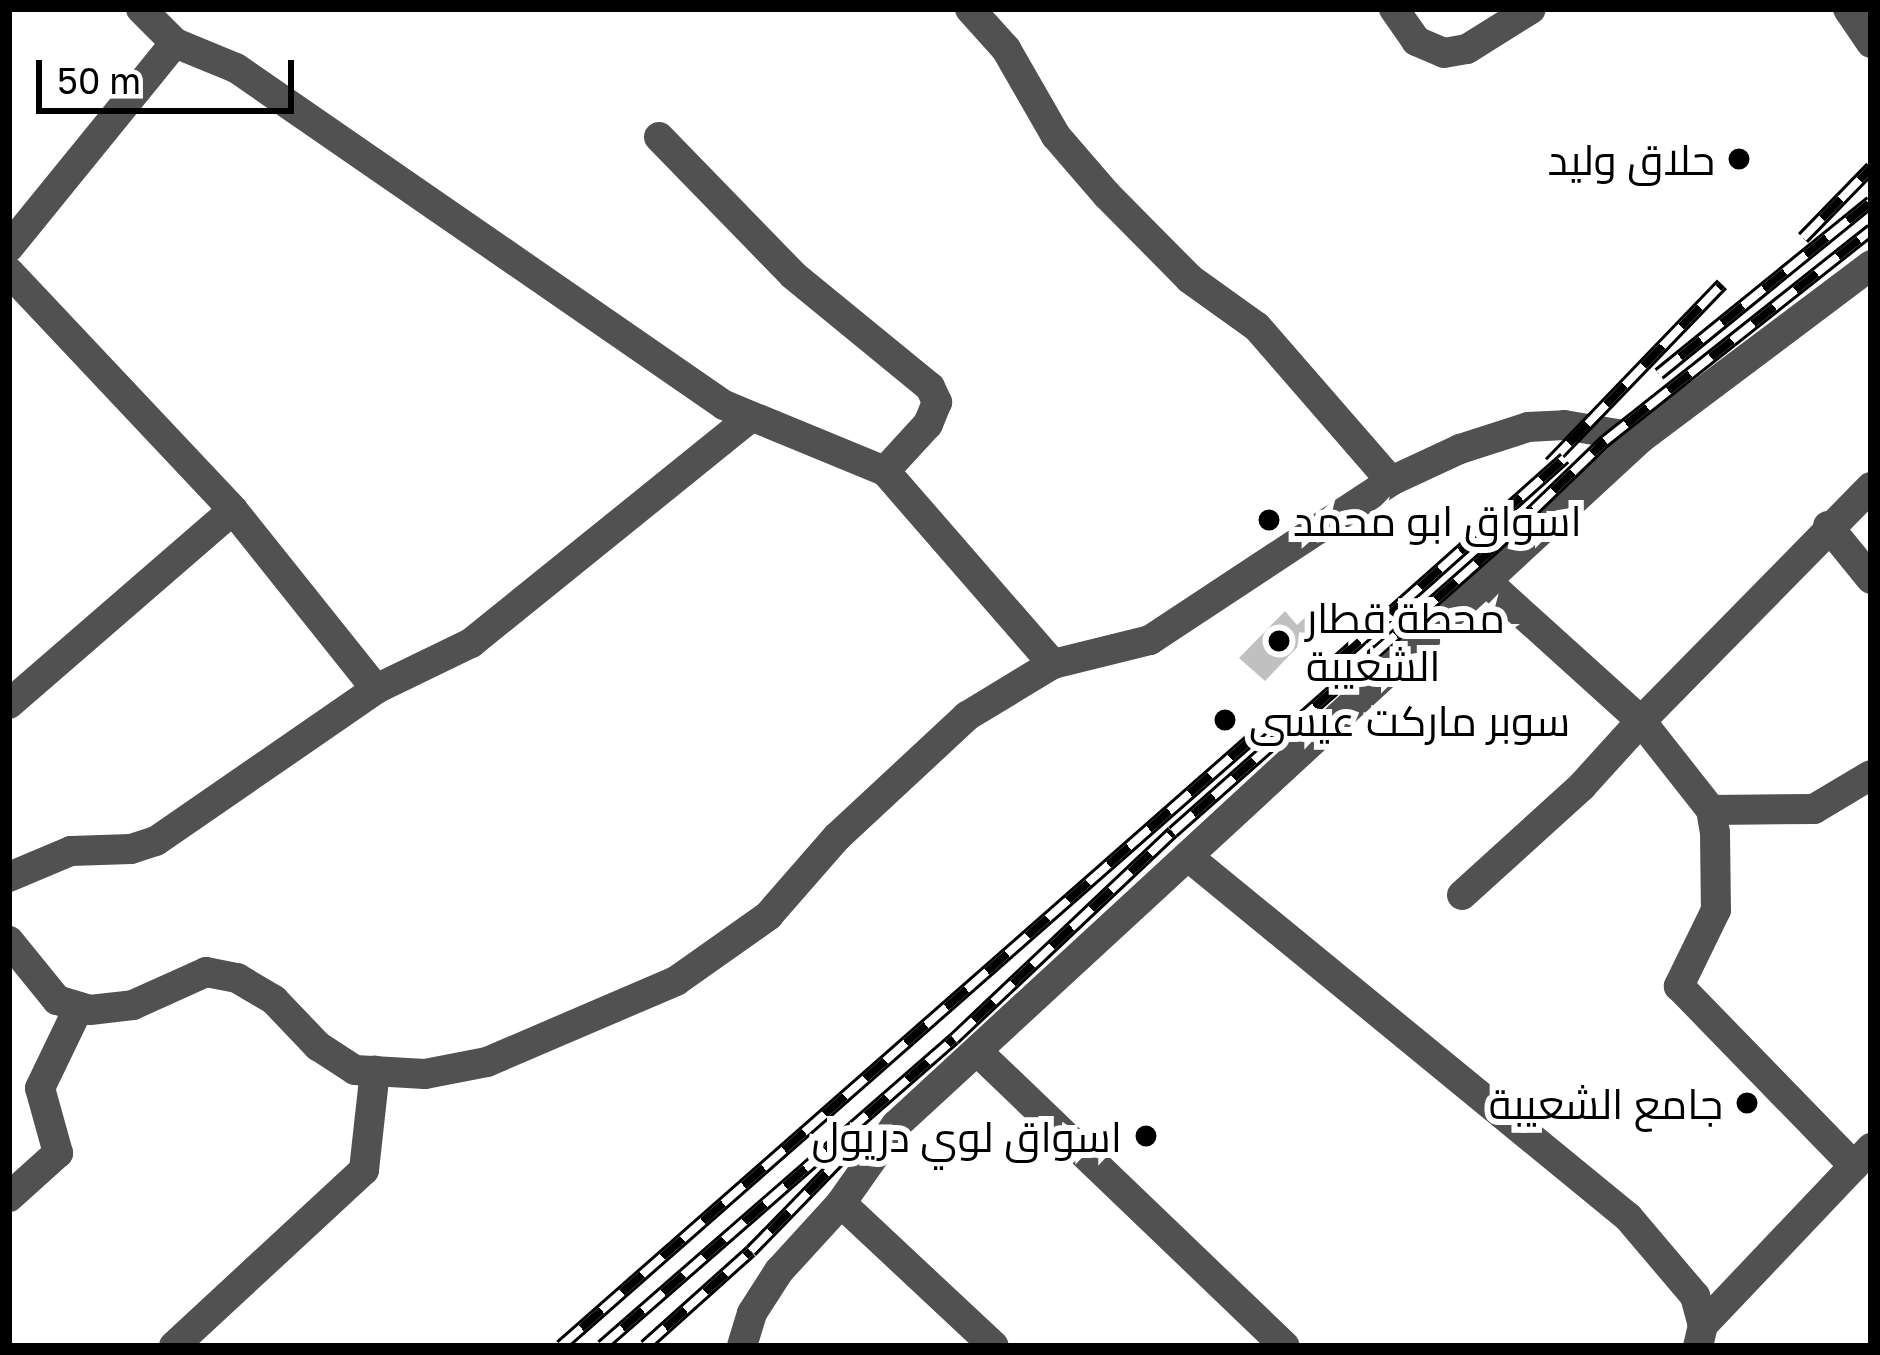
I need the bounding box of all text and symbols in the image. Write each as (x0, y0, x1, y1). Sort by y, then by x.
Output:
scale bar (42, 36, 300, 110)
text: 50 m (57, 59, 141, 102)
place label: حلاق وليد (1548, 134, 1715, 184)
marker: حلاق وليد (1726, 146, 1752, 172)
place label: اسواق ابو محمد (1293, 495, 1582, 545)
marker: اسواق ابو محمد (1256, 507, 1282, 533)
place label: محطة قطار الشعيبة (1306, 592, 1505, 690)
marker: محطة قطار الشعيبة (1263, 625, 1295, 657)
place label: سوبر ماركت عيسى (1249, 695, 1570, 745)
marker: سوبر ماركت عيسى (1212, 707, 1238, 733)
place label: جامع الشعيبة (1489, 1078, 1723, 1128)
marker: جامع الشعيبة (1734, 1090, 1760, 1116)
place label: اسواق لوي دريول (812, 1111, 1122, 1161)
marker: اسواق لوي دريول (1133, 1123, 1159, 1149)

